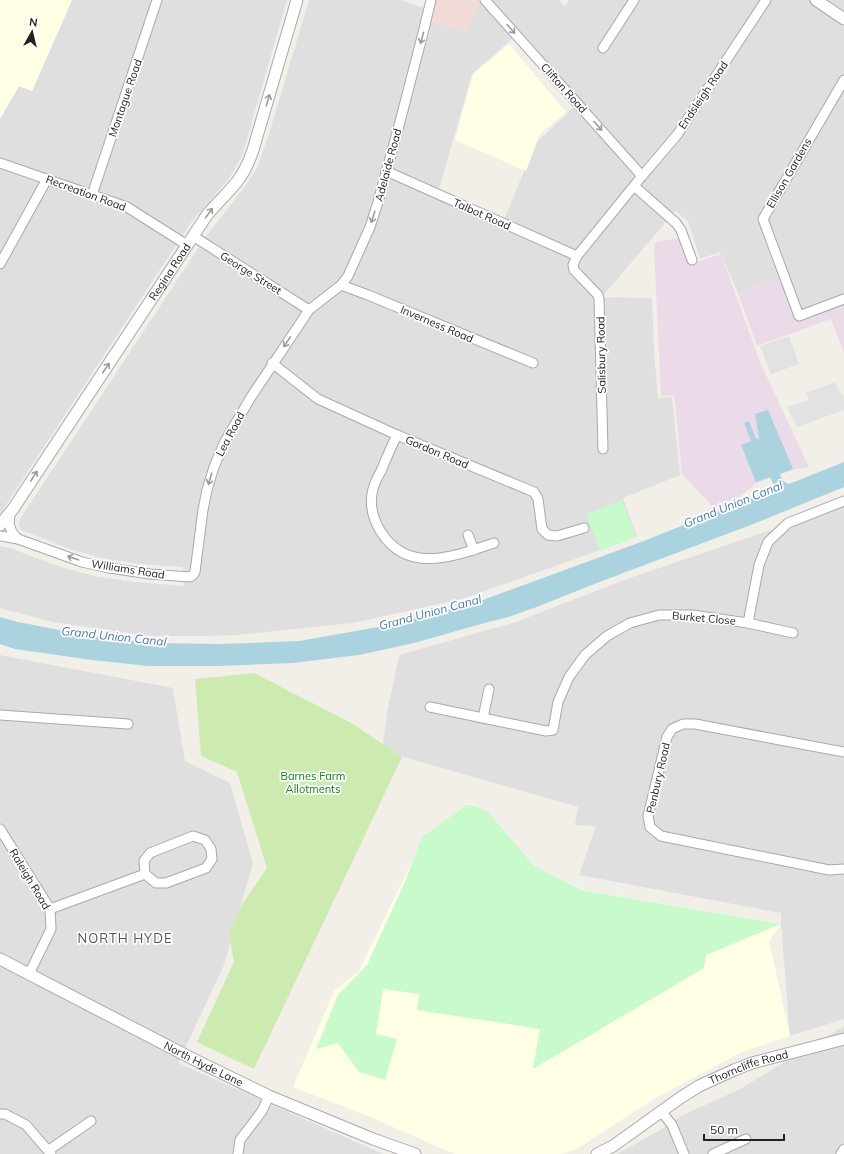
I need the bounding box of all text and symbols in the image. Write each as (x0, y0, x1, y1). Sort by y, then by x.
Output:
north arrow (12, 12, 52, 52)
text: N (28, 15, 38, 30)
one-way arrow (507, 24, 516, 34)
one-way arrow (418, 31, 425, 44)
street label: Montague Road (105, 57, 145, 139)
street label: Endsleigh Road (675, 58, 731, 132)
street label: Clifton Road (538, 60, 590, 116)
one-way arrow (265, 94, 272, 107)
one-way arrow (593, 121, 602, 132)
street label: Adelaide Road (372, 127, 404, 203)
street label: Ellison Gardens (763, 136, 815, 210)
street label: Recreation Road (44, 172, 128, 214)
street label: Talbot Road (451, 195, 513, 233)
one-way arrow (205, 208, 213, 219)
one-way arrow (369, 211, 376, 224)
street label: Regina Road (146, 240, 194, 303)
street label: George Street (218, 248, 285, 298)
street label: Inverness Road (398, 302, 476, 346)
street label: Salisbury Road (593, 316, 609, 394)
one-way arrow (283, 336, 291, 347)
one-way arrow (101, 362, 110, 373)
street label: Lea Road (212, 409, 248, 459)
street label: Gordon Road (403, 432, 471, 472)
one-way arrow (30, 471, 38, 482)
one-way arrow (206, 473, 213, 486)
water label: Grand Union Canal (681, 477, 785, 531)
one-way arrow (67, 554, 79, 562)
street label: Williams Road (90, 556, 166, 582)
water label: Grand Union Canal (377, 591, 483, 633)
street label: Burket Close (672, 608, 736, 628)
water label: Grand Union Canal (61, 623, 167, 649)
street label: Penbury Road (643, 741, 673, 815)
park label: Barnes Farm Allotments (280, 769, 346, 796)
street label: Raleigh Road (6, 846, 54, 912)
district label: NORTH HYDE (77, 930, 173, 946)
street label: North Hyde Lane (162, 1038, 246, 1089)
street label: Thorncliffe Road (707, 1047, 790, 1088)
scale bar (704, 1116, 784, 1142)
text: 50 m (710, 1122, 738, 1137)

